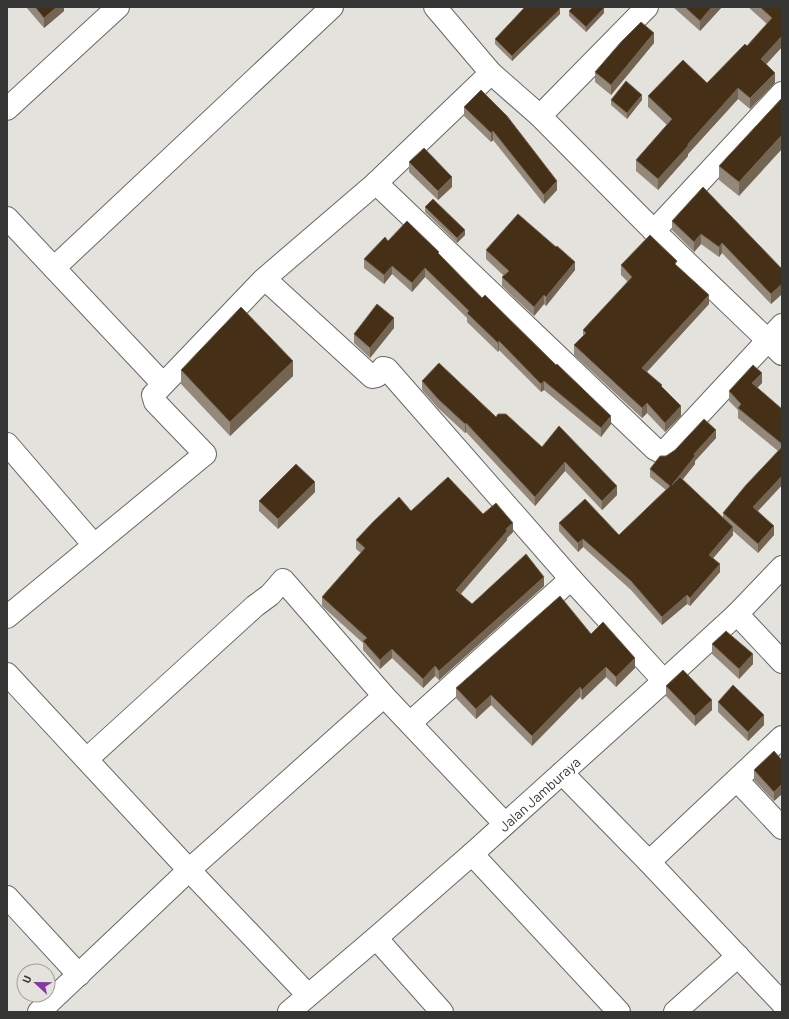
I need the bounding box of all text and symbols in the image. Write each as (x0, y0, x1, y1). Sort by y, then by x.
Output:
street label: Jalan Jamburaya (495, 753, 583, 835)
north arrow (16, 963, 56, 1003)
text: U (19, 973, 34, 985)

